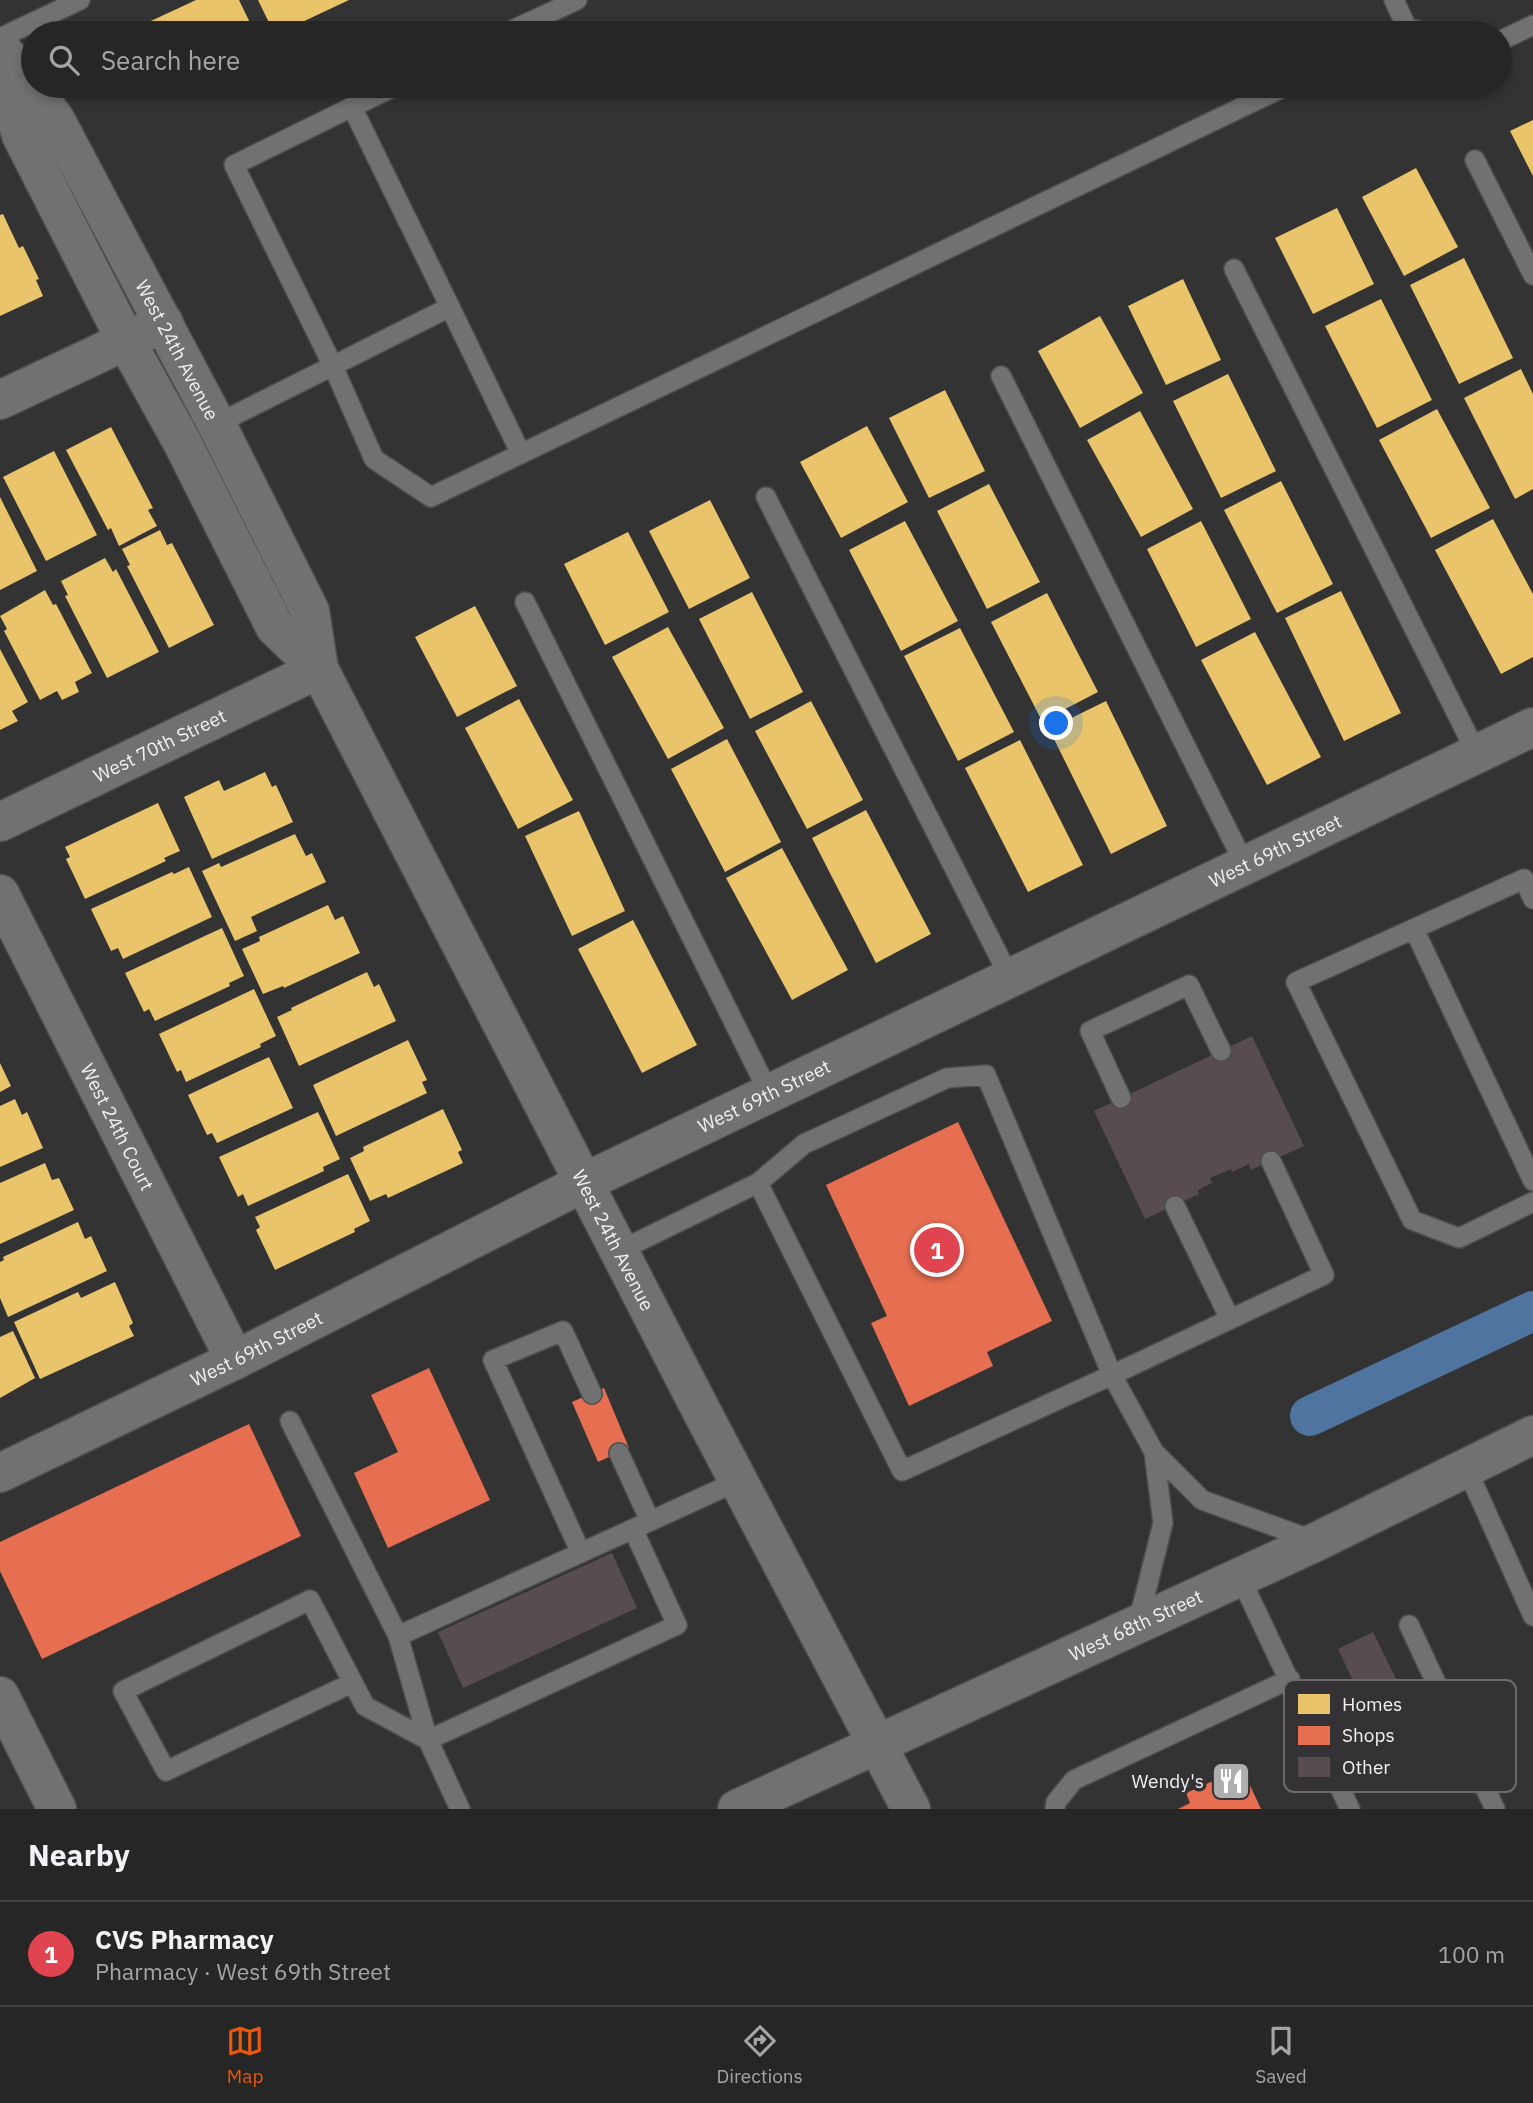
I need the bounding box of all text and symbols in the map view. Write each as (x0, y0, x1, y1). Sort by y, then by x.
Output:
search box (21, 21, 1512, 98)
icon: search (45, 41, 83, 79)
text: Search here (101, 43, 240, 77)
street label: West 24th Avenue (130, 276, 224, 424)
street label: West 70th Street (89, 703, 230, 787)
your location (1039, 706, 1073, 740)
street label: West 69th Street (1205, 809, 1345, 893)
street label: West 69th Street (694, 1054, 834, 1138)
street label: West 24th Court (75, 1060, 160, 1195)
street label: West 24th Avenue (567, 1165, 660, 1315)
pin: 1 (914, 1224, 960, 1276)
street label: West 69th Street (187, 1306, 326, 1392)
street label: West 68th Street (1065, 1584, 1206, 1666)
legend (1284, 1680, 1516, 1792)
text: Homes (1342, 1692, 1402, 1716)
text: Shops (1342, 1723, 1395, 1747)
text: Other (1342, 1755, 1390, 1779)
restaurant icon: Wendy's (1210, 1760, 1252, 1802)
place label: Wendy's (1131, 1769, 1204, 1793)
text: Nearby (28, 1835, 130, 1874)
text: CVS Pharmacy (95, 1922, 274, 1956)
text: 1 (44, 1939, 58, 1969)
text: 100 m (1438, 1939, 1505, 1969)
text: Pharmacy · West 69th Street (95, 1956, 391, 1986)
tab: Map (226, 2022, 264, 2088)
tab: Directions (716, 2022, 803, 2088)
tab: Saved (1255, 2022, 1307, 2088)

